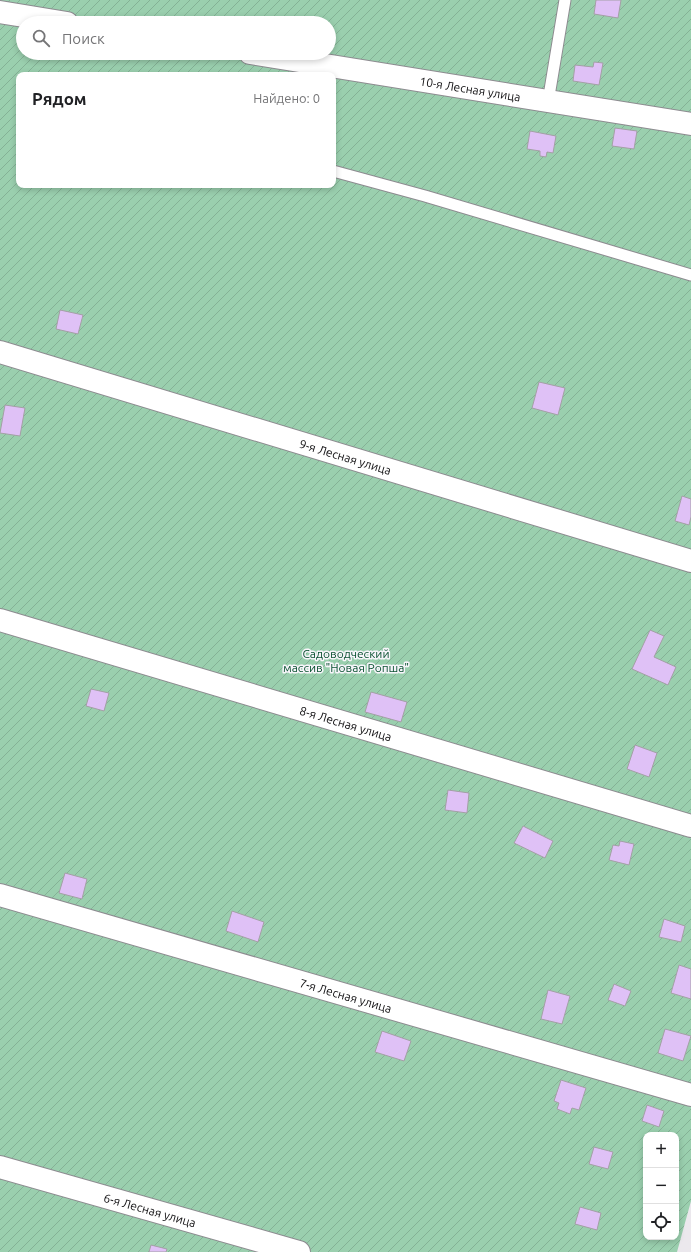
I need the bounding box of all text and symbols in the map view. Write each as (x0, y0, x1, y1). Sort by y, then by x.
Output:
search box (16, 16, 336, 60)
icon: search (30, 27, 52, 49)
text: Поиск (62, 30, 105, 47)
street label: 10-я Лесная улица (419, 74, 522, 103)
text: Рядом (32, 89, 87, 108)
text: Найдено: 0 (253, 91, 320, 105)
street label: 9-я Лесная улица (298, 436, 393, 477)
park label: Садоводческий массив "Новая Ропша" (283, 647, 409, 674)
street label: 8-я Лесная улица (298, 703, 393, 743)
street label: 7-я Лесная улица (298, 976, 393, 1015)
map controls (643, 1132, 679, 1240)
button: + (643, 1132, 679, 1168)
button: − (643, 1168, 679, 1204)
street label: 6-я Лесная улица (102, 1190, 198, 1229)
button: locate (643, 1204, 679, 1240)

